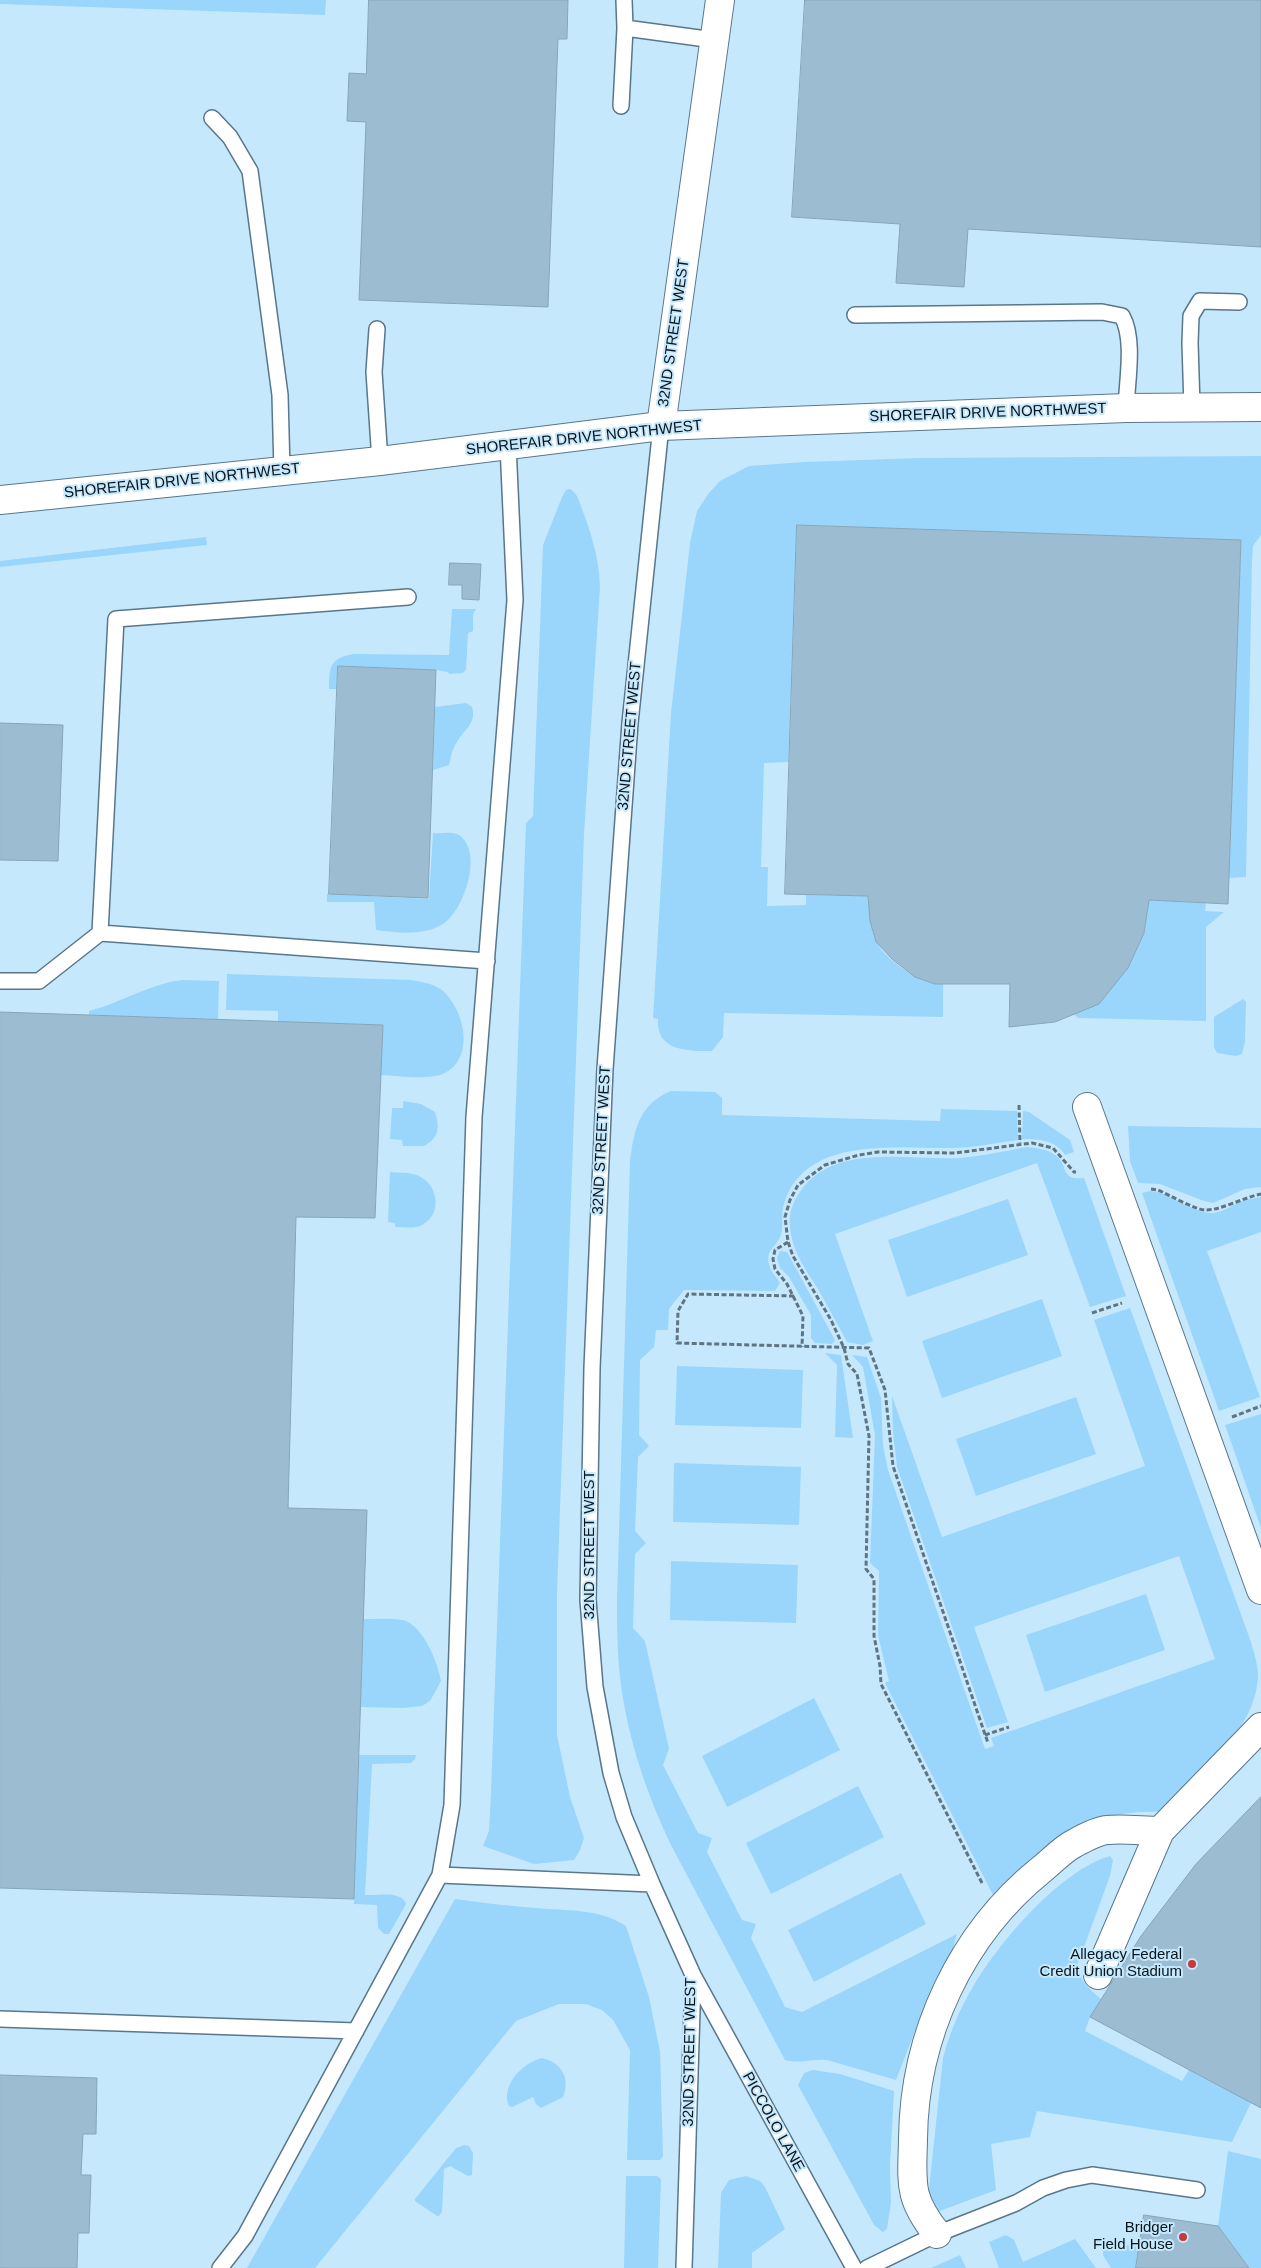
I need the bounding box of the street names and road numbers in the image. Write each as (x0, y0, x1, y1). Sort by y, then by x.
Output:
street label: 32ND STREET WEST (655, 258, 693, 408)
street label: SHOREFAIR DRIVE NORTHWEST (869, 400, 1107, 426)
street label: SHOREFAIR DRIVE NORTHWEST (465, 417, 703, 459)
street label: SHOREFAIR DRIVE NORTHWEST (63, 460, 301, 502)
street label: 32ND STREET WEST (615, 661, 645, 811)
street label: 32ND STREET WEST (589, 1065, 615, 1215)
street label: 32ND STREET WEST (581, 1470, 599, 1620)
street label: 32ND STREET WEST (680, 1977, 700, 2127)
street label: PICCOLO LANE (738, 2069, 808, 2175)

